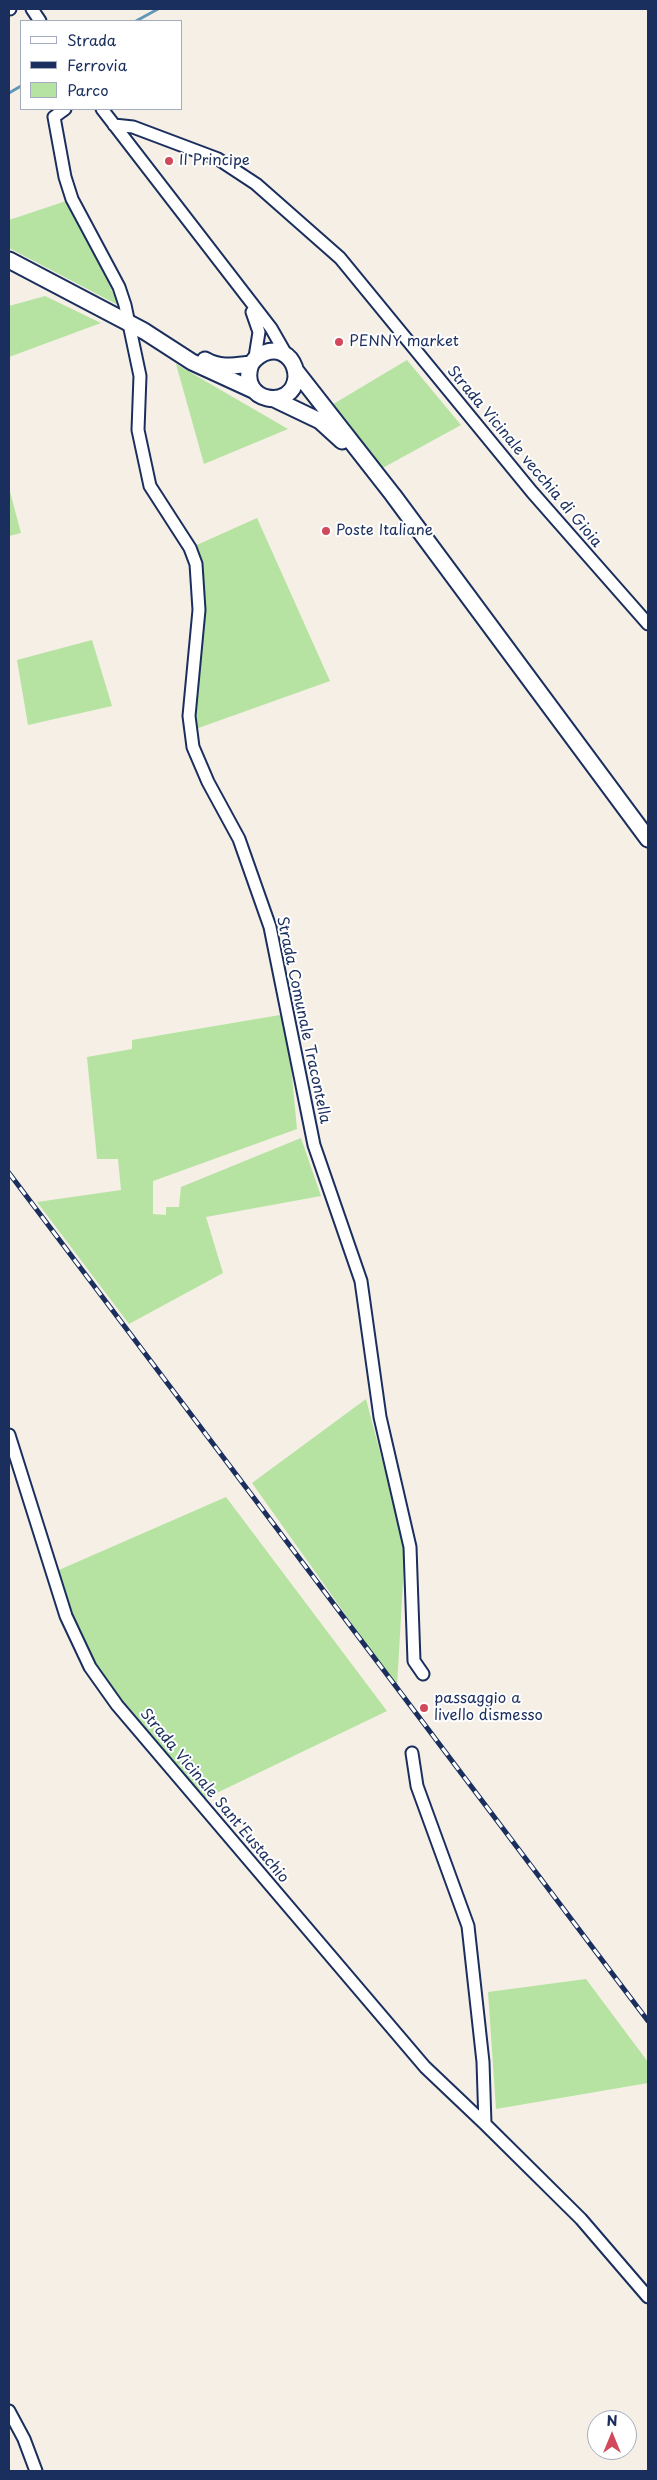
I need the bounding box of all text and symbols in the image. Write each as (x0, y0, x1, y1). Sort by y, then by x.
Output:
legend (20, 20, 182, 110)
text: Strada (67, 28, 116, 51)
text: Ferrovia (67, 53, 127, 76)
text: Parco (67, 78, 109, 101)
place label: Il Principe (179, 152, 250, 170)
marker: Il Principe (163, 155, 175, 167)
place label: PENNY market (349, 333, 459, 351)
marker: PENNY market (333, 336, 345, 348)
street label: Strada Vicinale vecchia di Gioia (443, 363, 605, 551)
place label: Poste Italiane (336, 522, 433, 540)
marker: Poste Italiane (320, 525, 332, 537)
street label: Strada Comunale Tracontella (272, 915, 334, 1125)
place label: passaggio a livello dismesso (434, 1690, 543, 1725)
marker: passaggio a livello dismesso (418, 1702, 430, 1714)
street label: Strada Vicinale Sant'Eustachio (136, 1705, 292, 1887)
north arrow (587, 2410, 637, 2460)
text: N (606, 2410, 618, 2431)

